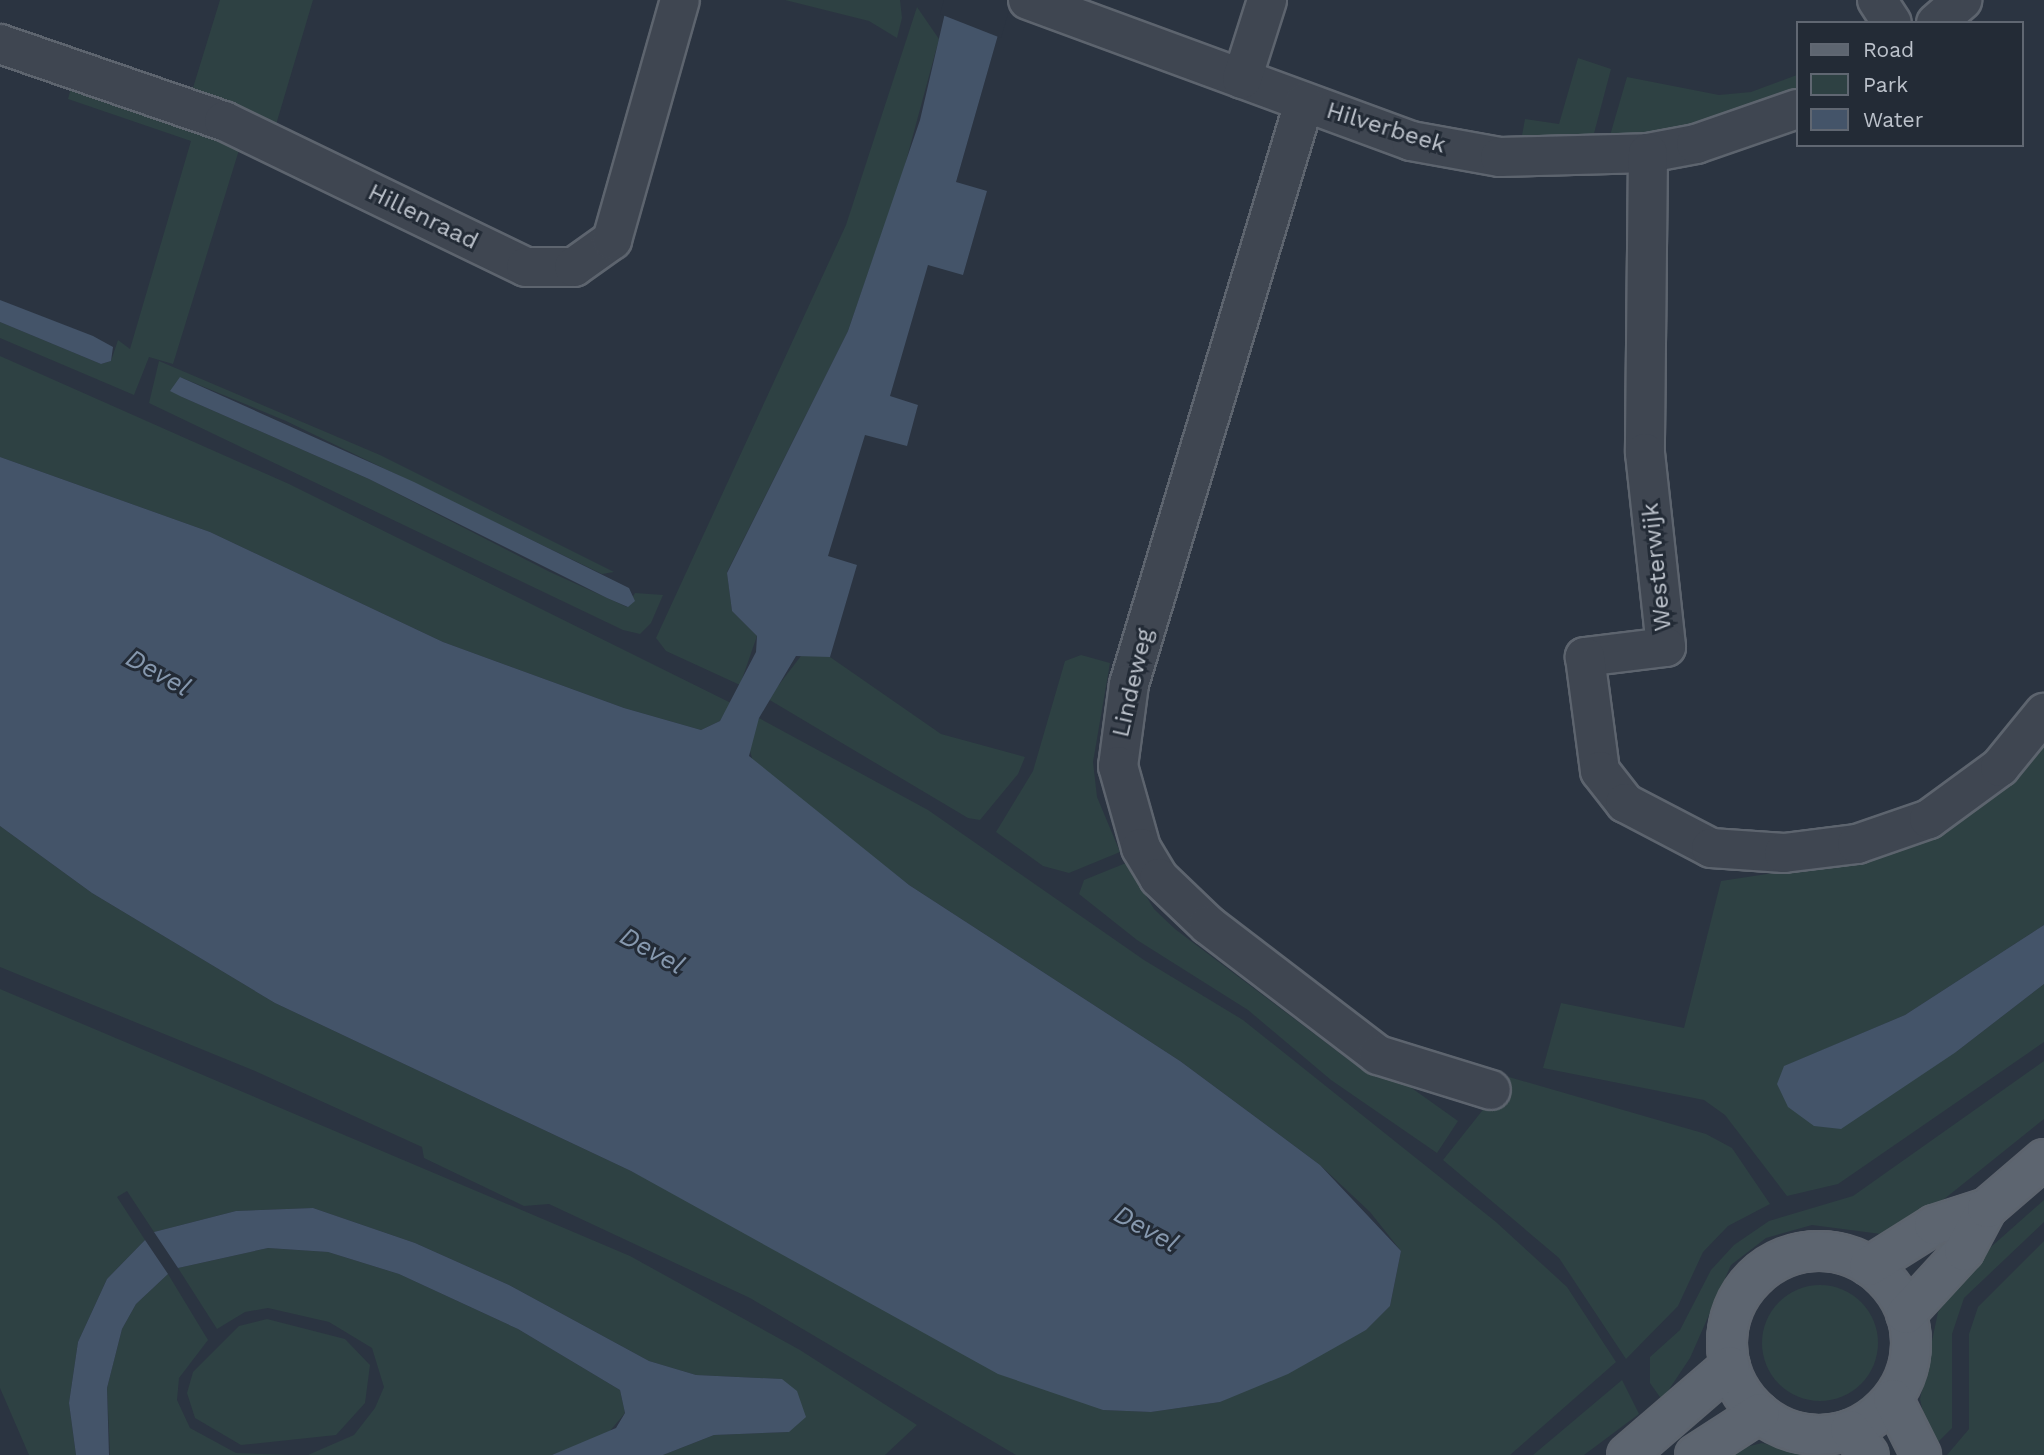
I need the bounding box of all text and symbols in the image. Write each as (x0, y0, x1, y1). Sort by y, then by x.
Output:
legend (1796, 21, 2023, 147)
text: Road (1863, 37, 1914, 62)
text: Park (1863, 72, 1908, 97)
street label: Hilverbeek (1323, 96, 1449, 160)
text: Water (1863, 107, 1923, 132)
street label: Hillenraad (363, 178, 483, 256)
street label: Westerwijk (1636, 501, 1678, 633)
street label: Lindeweg (1107, 626, 1159, 740)
water label: Devel (120, 643, 196, 703)
water label: Devel (614, 921, 690, 981)
water label: Devel (1108, 1199, 1184, 1259)

